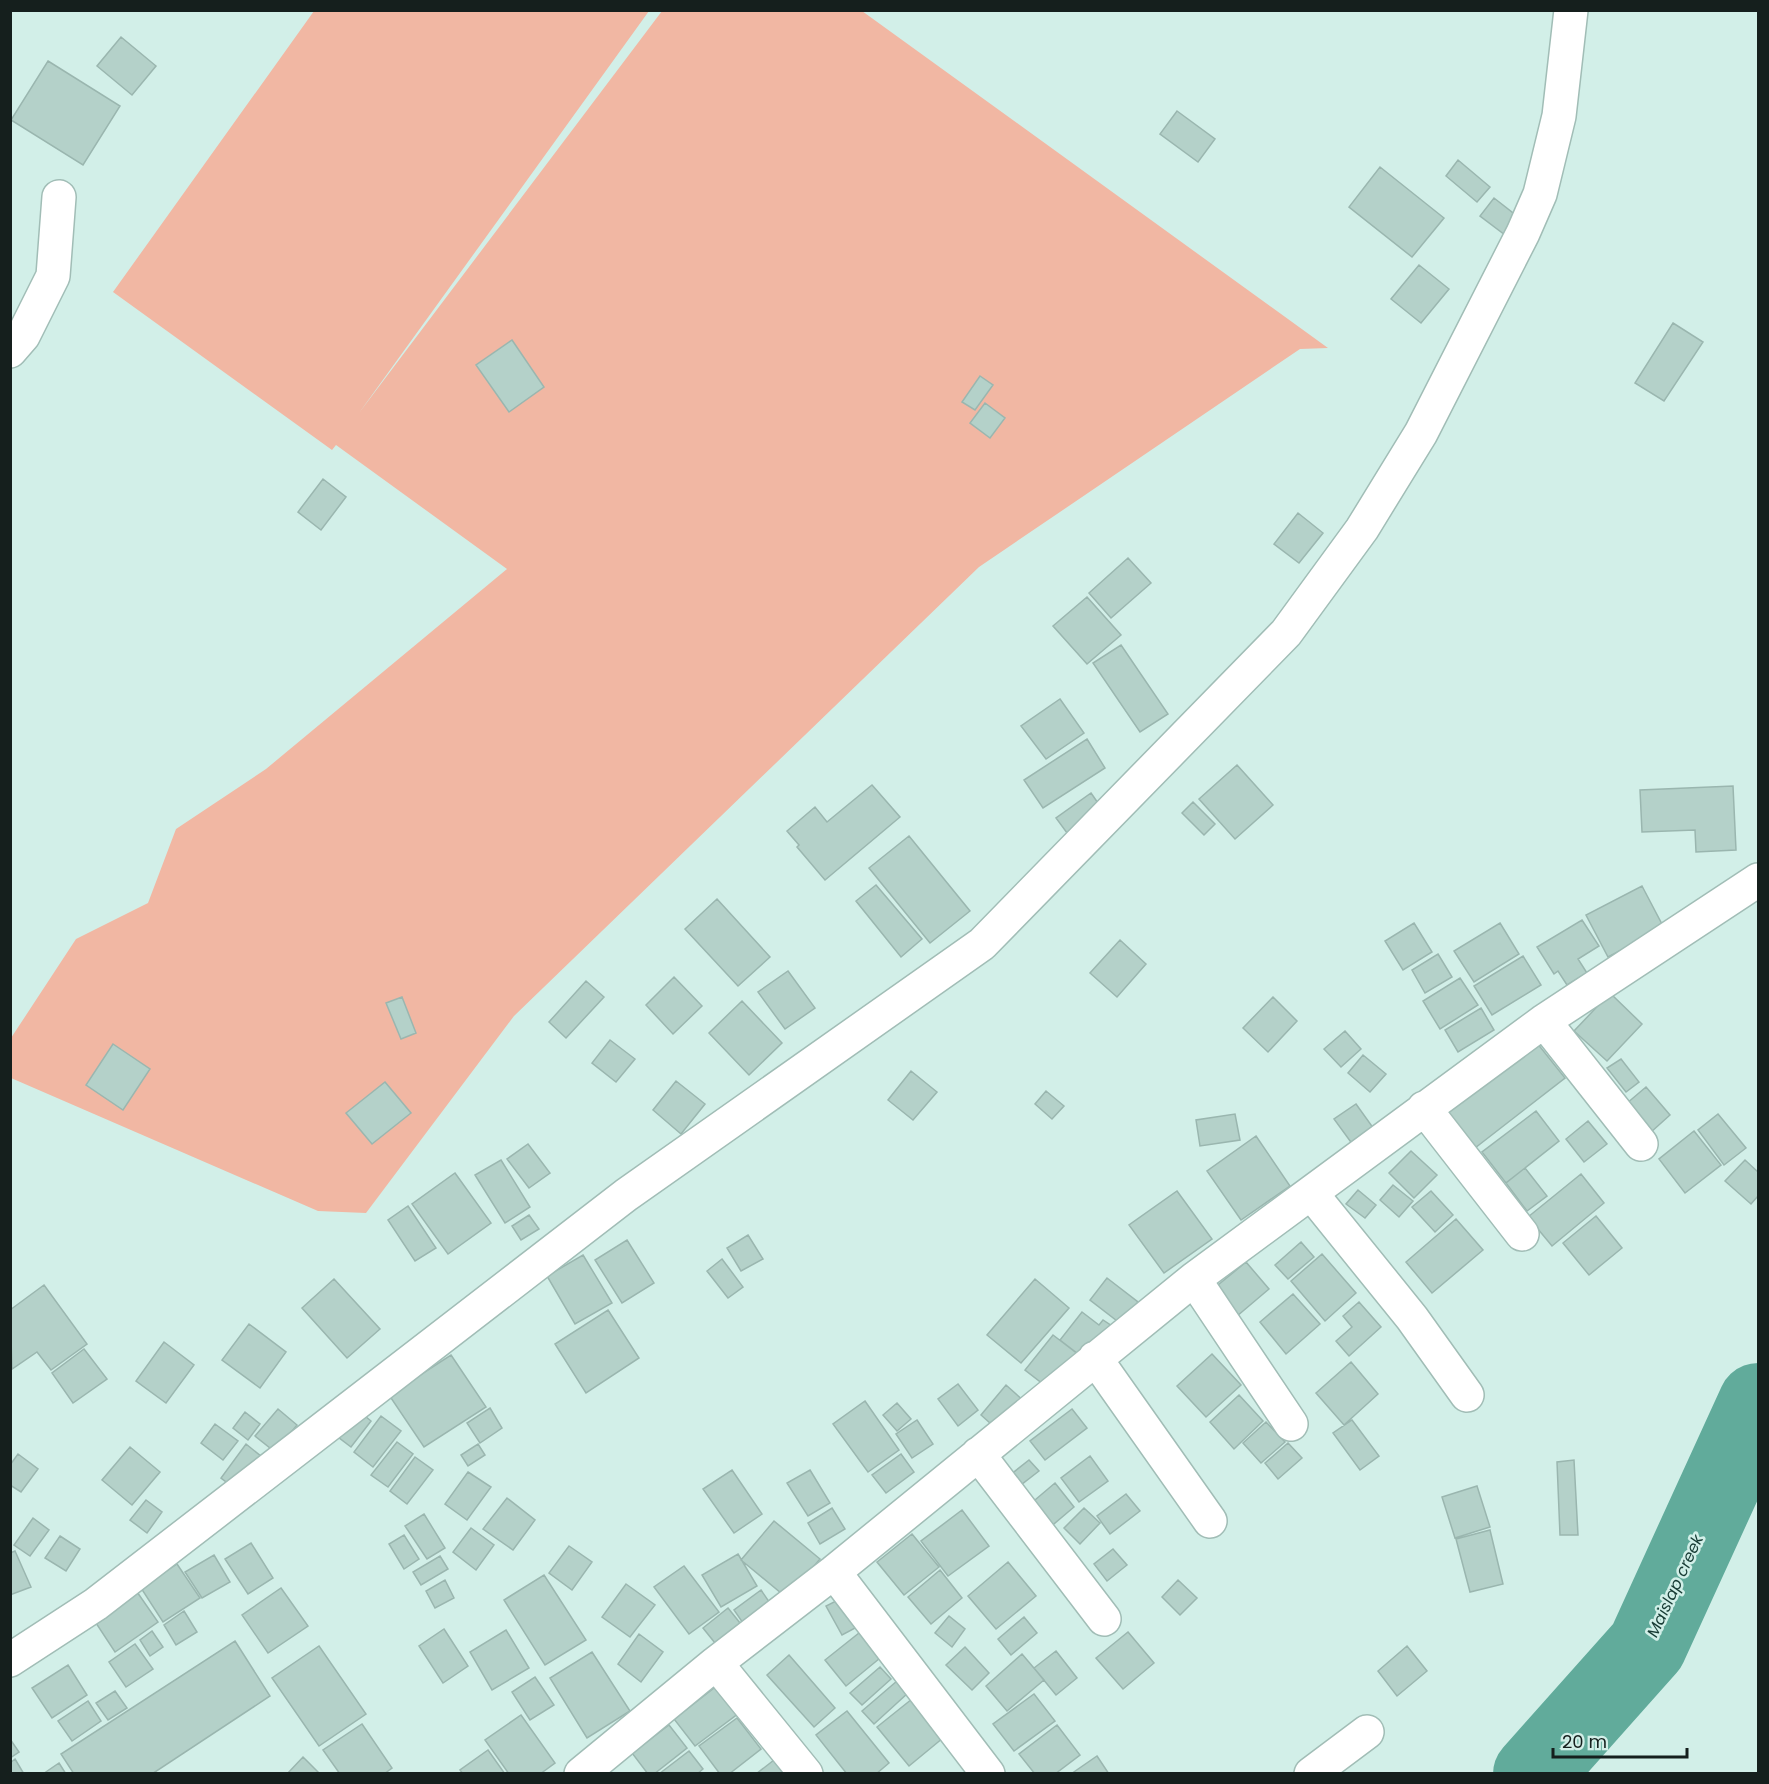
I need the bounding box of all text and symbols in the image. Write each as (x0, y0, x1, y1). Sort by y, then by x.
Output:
water label: Maislap creek (1641, 1530, 1709, 1641)
scale bar (1553, 1721, 1686, 1759)
text: 20 m (1562, 1729, 1607, 1754)

